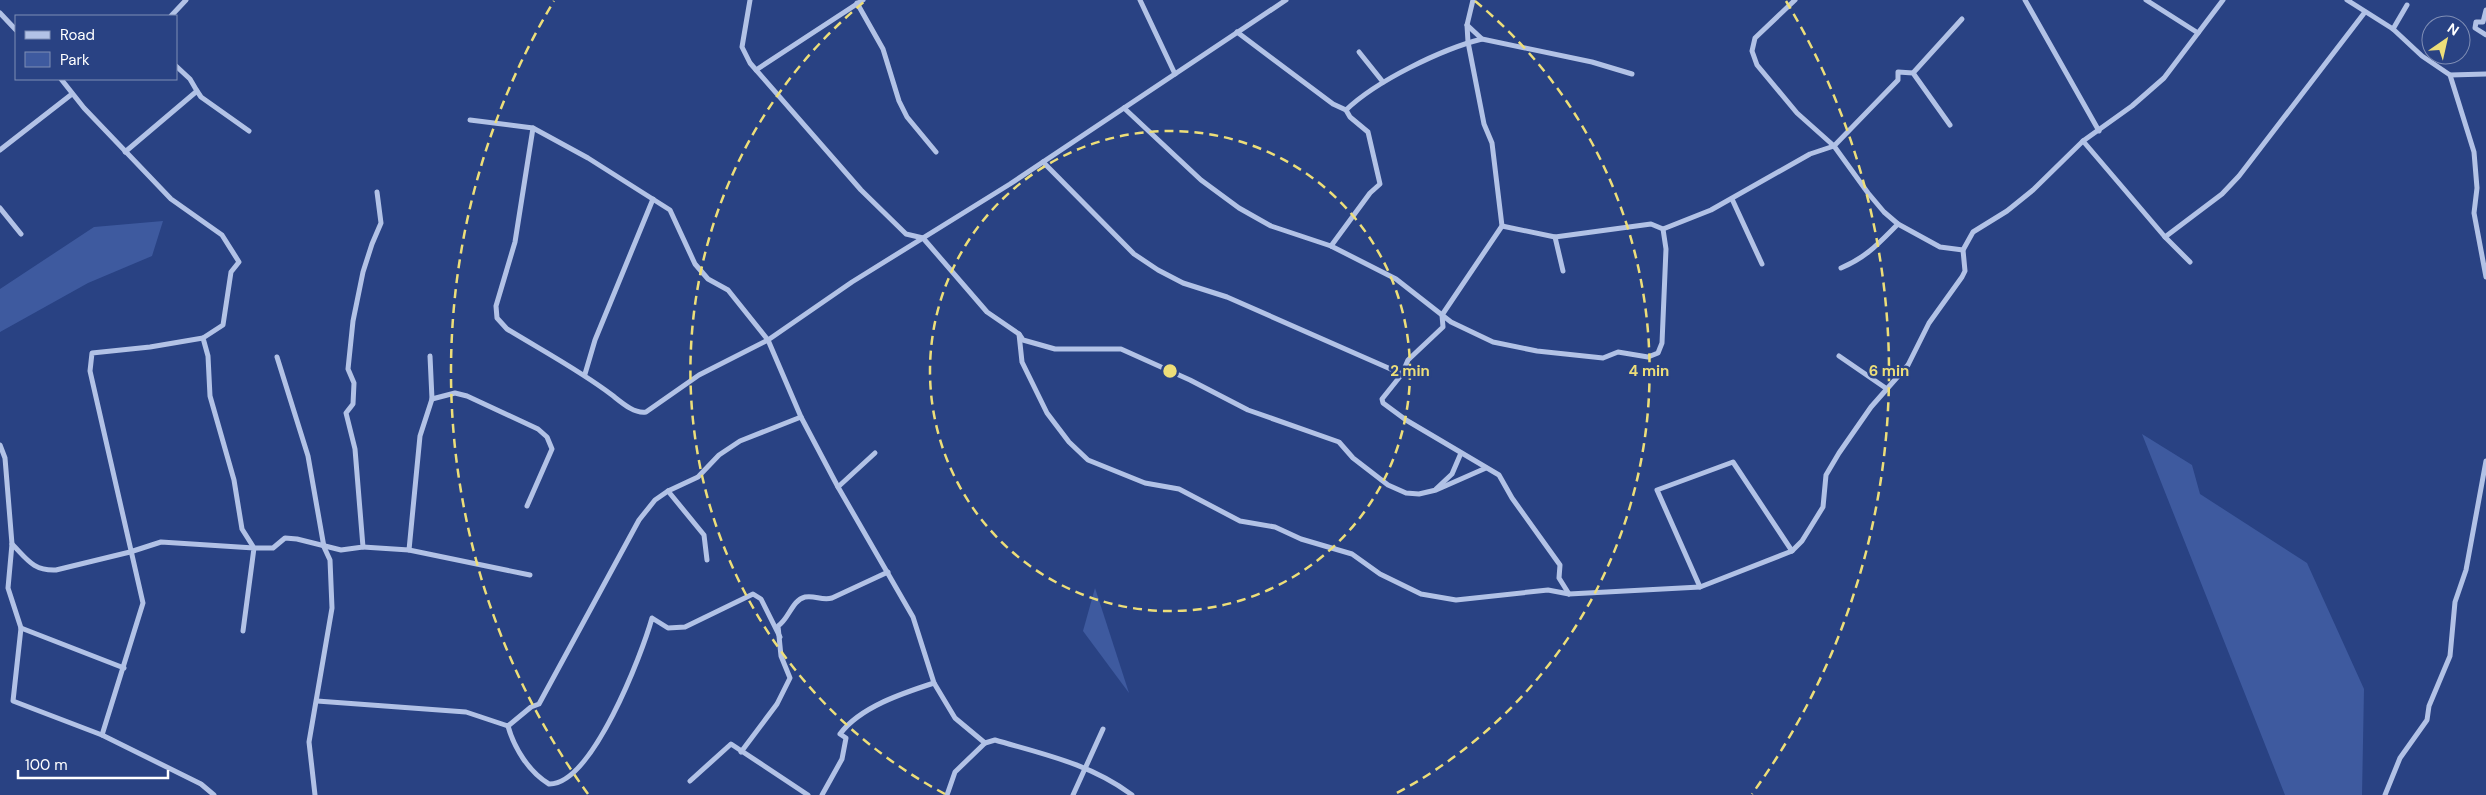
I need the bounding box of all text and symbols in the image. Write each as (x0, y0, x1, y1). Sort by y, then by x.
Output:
legend (15, 15, 178, 80)
north arrow (2421, 15, 2471, 65)
text: N (2444, 19, 2463, 40)
text: Road (60, 25, 95, 45)
text: Park (60, 50, 90, 70)
text: 2 min (1390, 361, 1430, 381)
text: 4 min (1629, 361, 1669, 381)
text: 6 min (1869, 361, 1909, 381)
centre of rings (1161, 362, 1179, 380)
scale bar (18, 748, 168, 780)
text: 100 m (25, 755, 68, 775)

